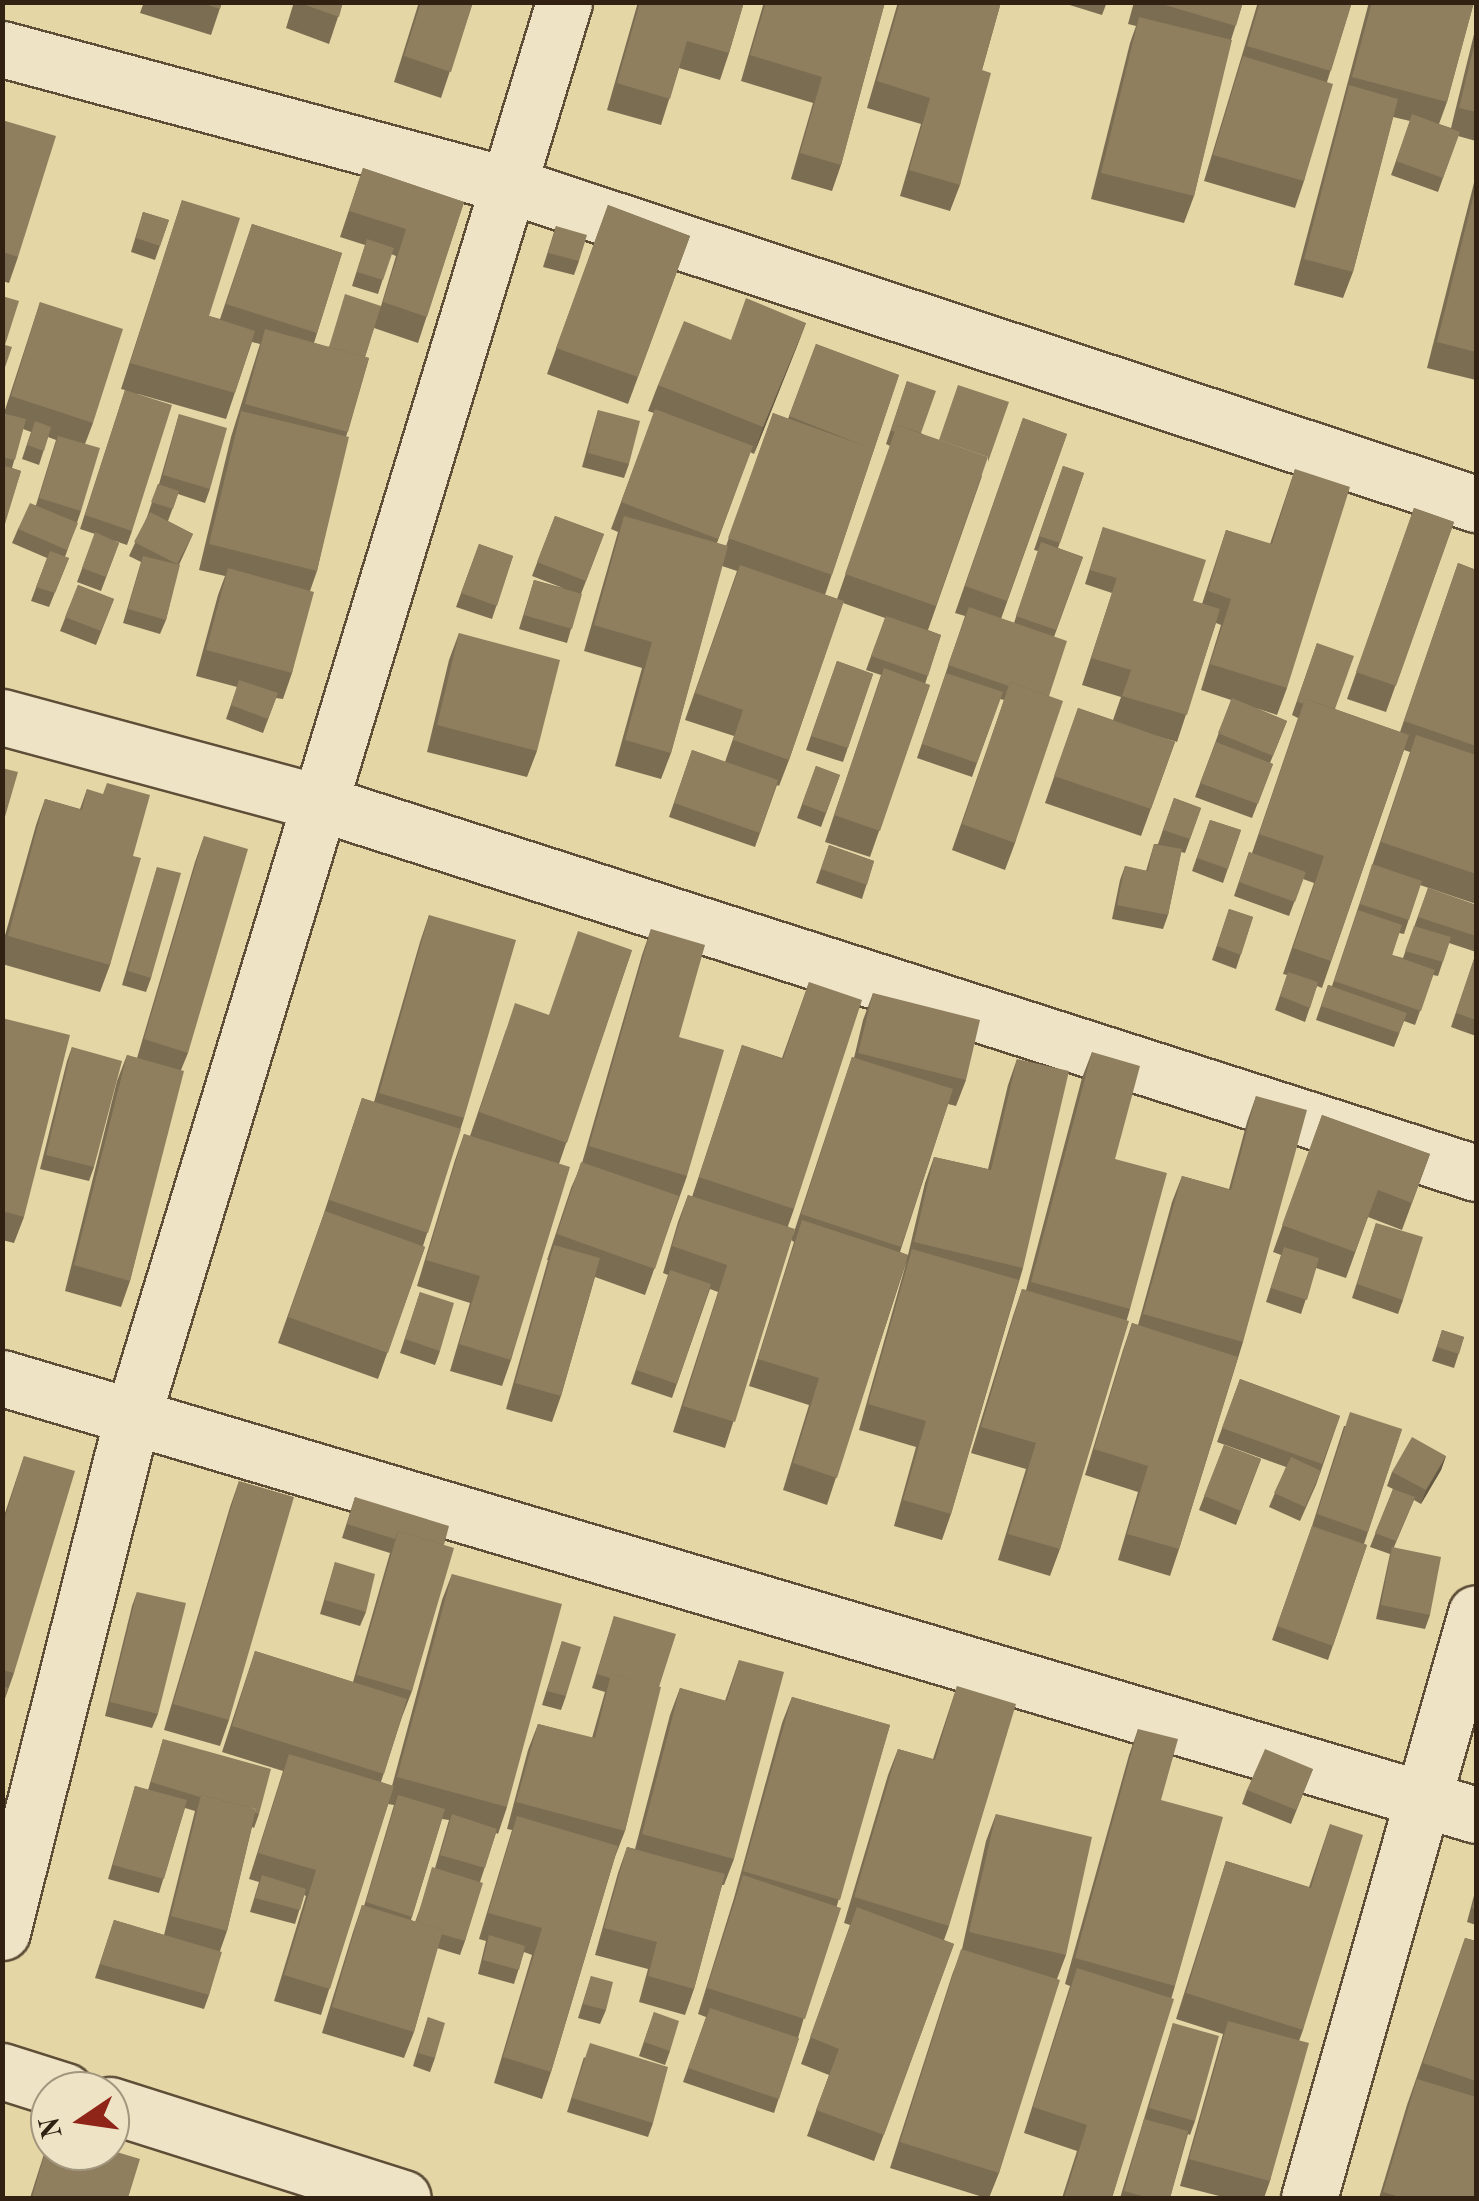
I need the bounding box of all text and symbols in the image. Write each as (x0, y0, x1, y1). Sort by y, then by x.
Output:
north arrow (30, 2071, 130, 2171)
text: N (37, 2114, 69, 2141)

